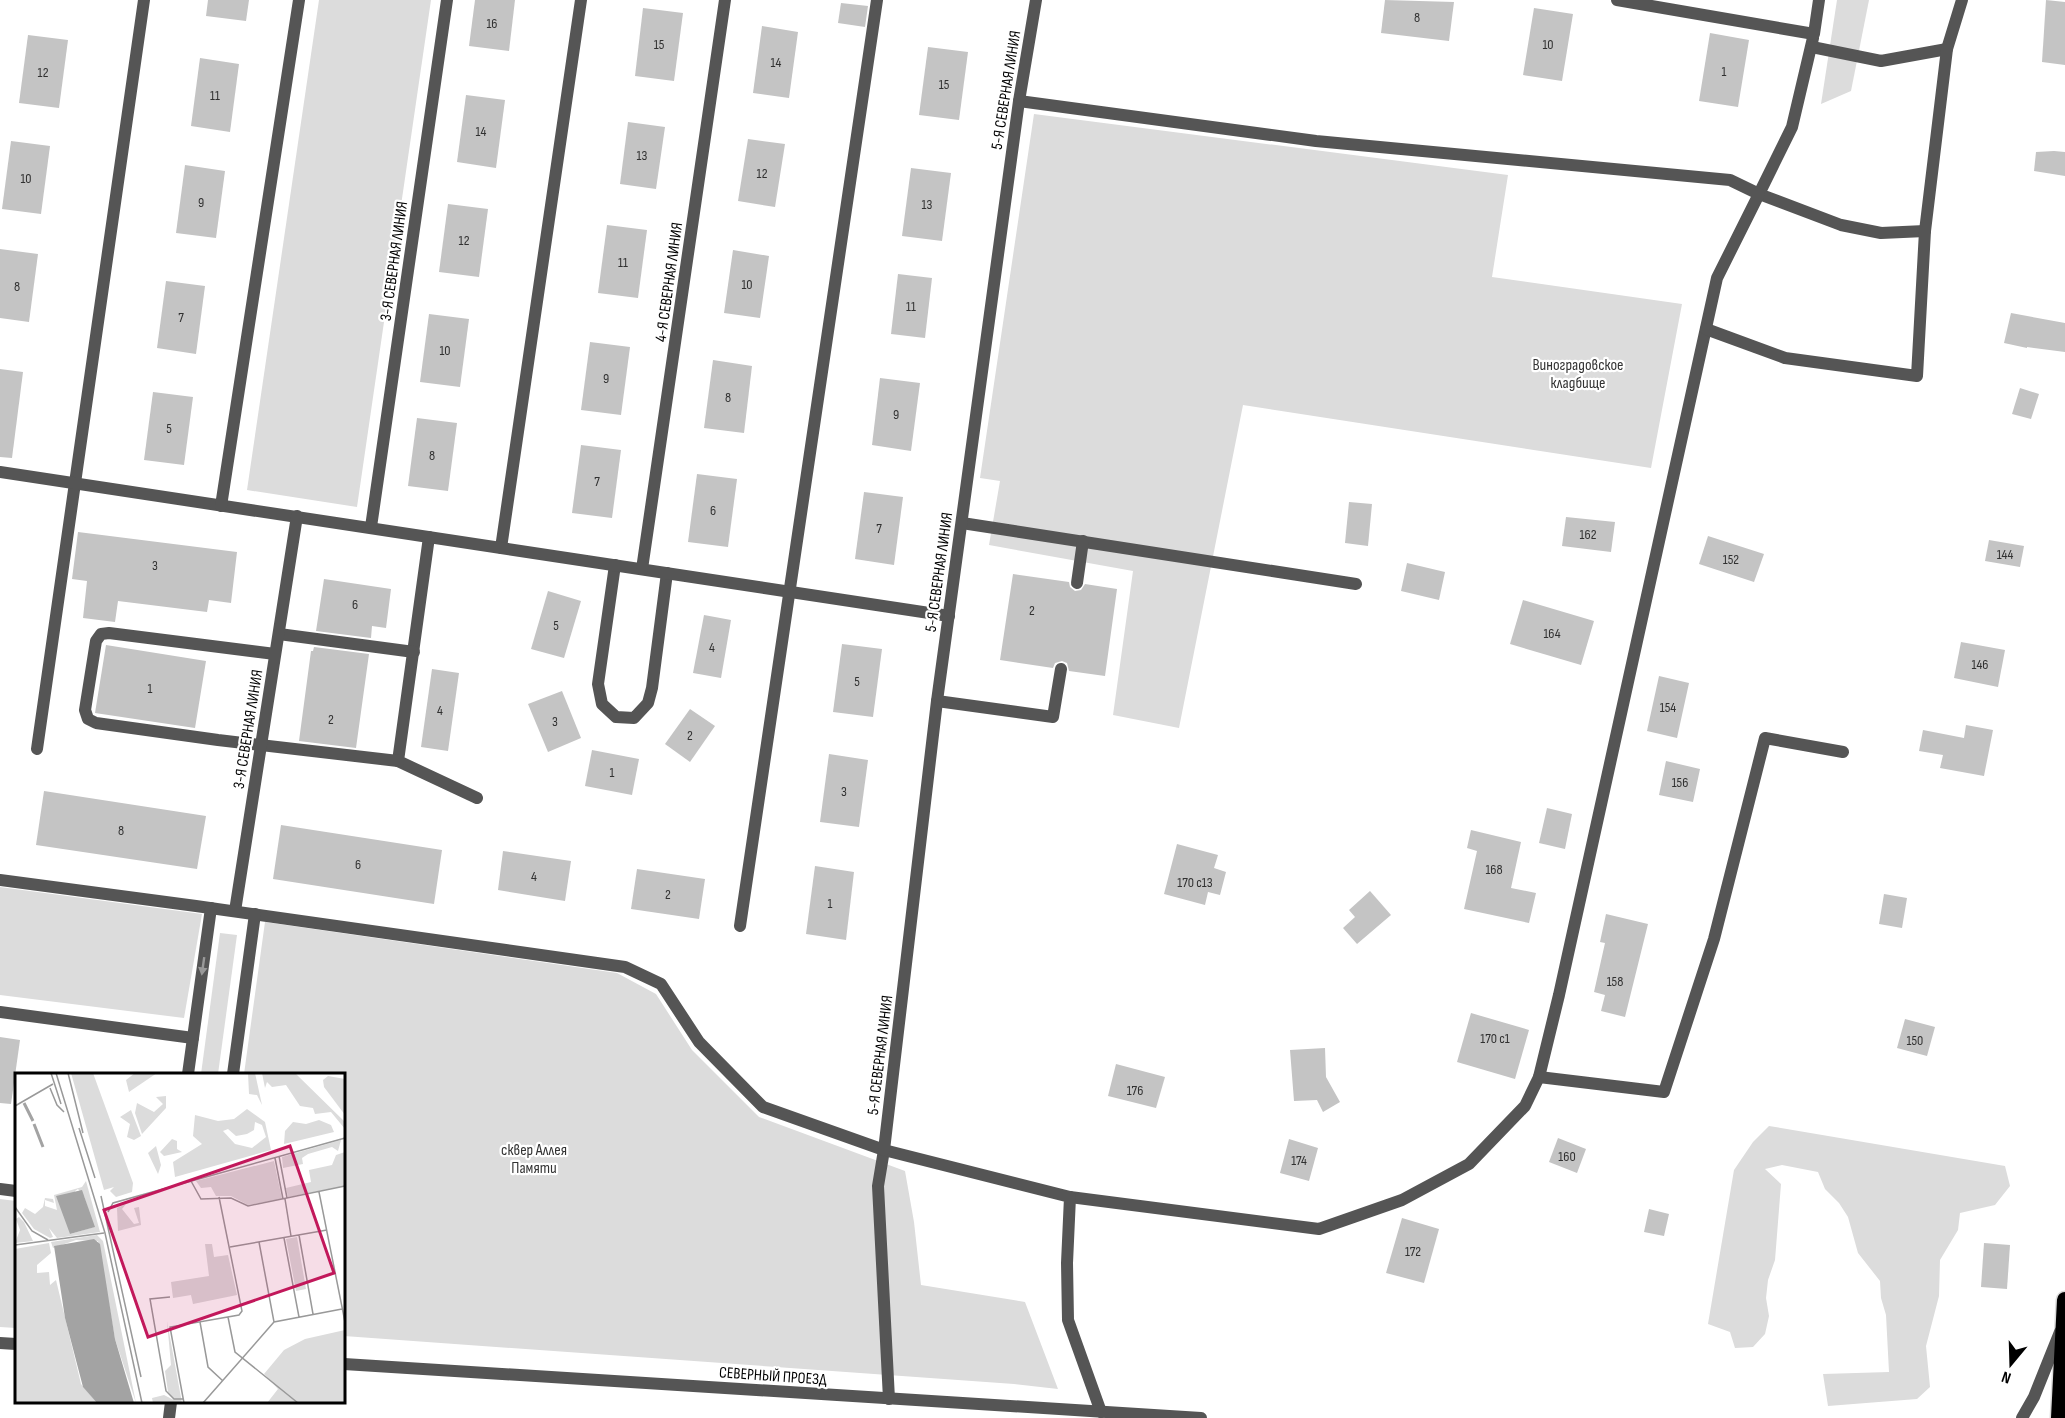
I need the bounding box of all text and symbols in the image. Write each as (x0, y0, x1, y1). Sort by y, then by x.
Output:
house number: 8 (1414, 9, 1420, 26)
house number: 16 (486, 15, 498, 32)
street label: 5-Я СЕВЕРНАЯ ЛИНИЯ (988, 29, 1025, 151)
house number: 15 (654, 36, 665, 53)
house number: 10 (1542, 36, 1554, 53)
house number: 14 (771, 54, 782, 71)
house number: 1 (1722, 63, 1727, 80)
house number: 12 (38, 64, 49, 81)
house number: 15 (939, 76, 950, 93)
house number: 11 (210, 87, 220, 104)
house number: 14 (476, 123, 487, 140)
house number: 13 (637, 147, 648, 164)
house number: 12 (757, 165, 768, 182)
house number: 10 (20, 170, 32, 187)
house number: 9 (198, 194, 204, 211)
house number: 13 (922, 196, 933, 213)
street label: 3-Я СЕВЕРНАЯ ЛИНИЯ (377, 200, 412, 322)
street label: 4-Я СЕВЕРНАЯ ЛИНИЯ (652, 221, 687, 343)
house number: 12 (459, 232, 470, 249)
house number: 11 (618, 254, 628, 271)
house number: 10 (741, 276, 753, 293)
house number: 8 (14, 278, 20, 295)
house number: 11 (906, 298, 916, 315)
house number: 7 (178, 309, 184, 326)
house number: 10 (439, 342, 451, 359)
park label: Виноградовское кладбище (1532, 356, 1624, 393)
house number: 9 (603, 370, 609, 387)
house number: 8 (725, 389, 731, 406)
house number: 9 (893, 406, 899, 423)
house number: 5 (166, 420, 172, 437)
house number: 8 (429, 447, 435, 464)
house number: 7 (594, 473, 600, 490)
house number: 6 (710, 502, 716, 519)
street label: 5-Я СЕВЕРНАЯ ЛИНИЯ (922, 511, 957, 633)
house number: 7 (876, 520, 882, 537)
house number: 162 (1580, 526, 1597, 543)
house number: 144 (1997, 546, 2013, 563)
house number: 152 (1723, 551, 1739, 568)
house number: 3 (152, 557, 158, 574)
house number: 6 (352, 596, 358, 613)
house number: 2 (1029, 602, 1035, 619)
house number: 5 (553, 617, 559, 634)
house number: 164 (1543, 625, 1561, 642)
house number: 4 (709, 639, 715, 656)
house number: 146 (1972, 656, 1988, 673)
street label: 3-Я СЕВЕРНАЯ ЛИНИЯ (230, 668, 267, 790)
house number: 5 (854, 673, 860, 690)
house number: 1 (148, 680, 153, 697)
house number: 154 (1660, 699, 1676, 716)
house number: 4 (437, 702, 443, 719)
house number: 2 (328, 711, 334, 728)
house number: 3 (552, 713, 558, 730)
house number: 2 (687, 727, 693, 744)
house number: 1 (610, 764, 615, 781)
house number: 156 (1672, 774, 1688, 791)
house number: 3 (841, 783, 847, 800)
house number: 8 (118, 822, 124, 839)
house number: 6 (355, 856, 361, 873)
house number: 168 (1485, 861, 1503, 878)
house number: 4 (531, 868, 537, 885)
house number: 170 с13 (1177, 874, 1213, 891)
house number: 2 (665, 886, 671, 903)
house number: 1 (828, 895, 833, 912)
one-way arrow (199, 957, 208, 976)
house number: 158 (1607, 973, 1623, 990)
street label: 5-Я СЕВЕРНАЯ ЛИНИЯ (864, 994, 897, 1116)
house number: 170 с1 (1480, 1030, 1510, 1047)
house number: 150 (1907, 1032, 1923, 1049)
inset map (15, 1073, 345, 1403)
house number: 176 (1127, 1082, 1143, 1099)
park label: сквер Аллея Памяти (501, 1141, 567, 1178)
house number: 160 (1558, 1148, 1576, 1165)
house number: 174 (1291, 1152, 1307, 1169)
house number: 172 (1405, 1243, 1421, 1260)
north arrow (1981, 1334, 2041, 1394)
street label: СЕВЕРНЫЙ ПРОЕЗД (718, 1363, 828, 1390)
text: N (1999, 1366, 2014, 1387)

